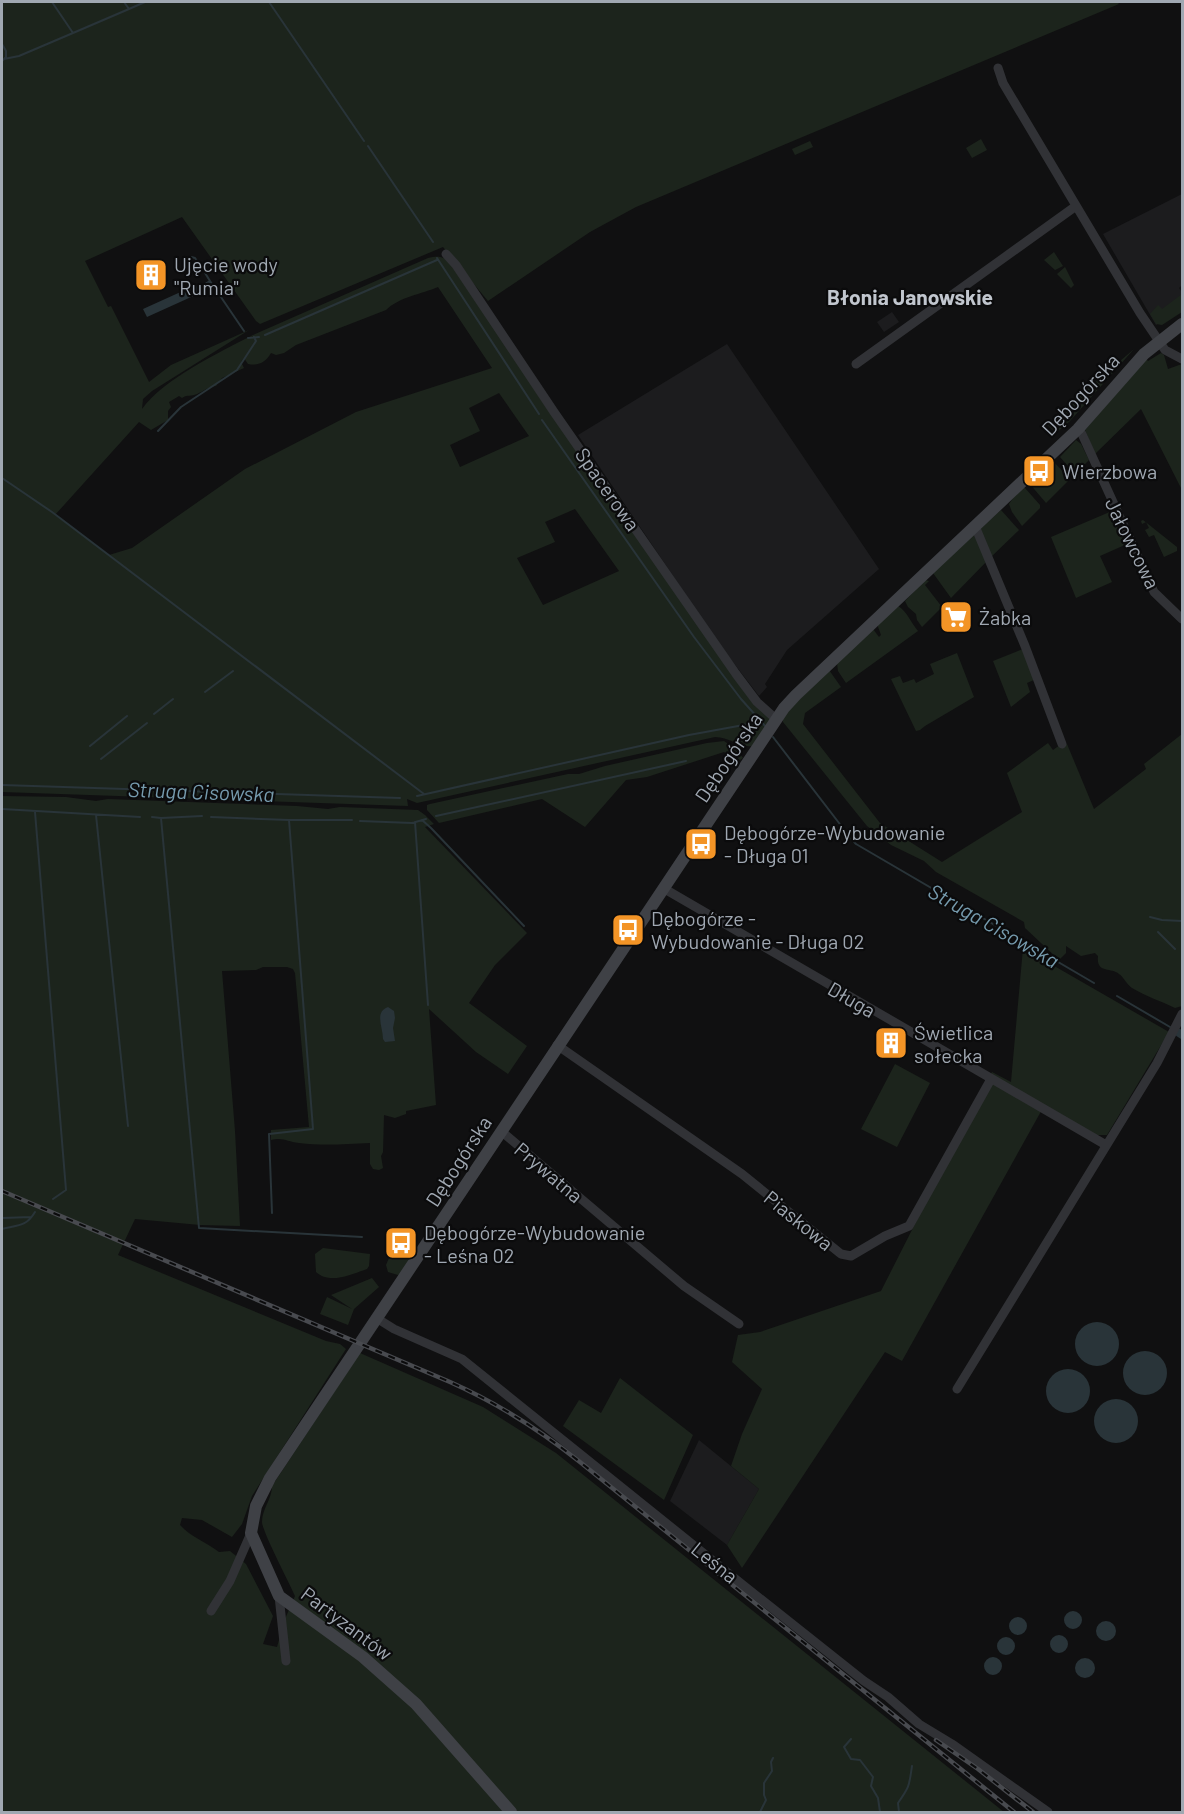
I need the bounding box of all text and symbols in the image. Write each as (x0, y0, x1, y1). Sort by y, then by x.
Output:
place label: Ujęcie wody "Rumia" (174, 252, 278, 299)
building icon: Ujęcie wody "Rumia" (133, 257, 169, 293)
district label: Błonia Janowskie (827, 284, 993, 309)
street label: Dębogórska (1036, 348, 1124, 440)
street label: Spacerowa (571, 443, 645, 535)
bus stop icon: Wierzbowa (1021, 453, 1057, 489)
place label: Wierzbowa (1062, 459, 1157, 483)
street label: Jałowcowa (1101, 493, 1165, 593)
supermarket icon: Żabka (938, 599, 974, 635)
place label: Żabka (979, 605, 1031, 629)
street label: Dębogórska (689, 708, 767, 806)
water label: Struga Cisowska (127, 776, 275, 806)
place label: Dębogórze-Wybudowanie - Długa 01 (724, 820, 946, 867)
bus stop icon: Dębogórze-Wybudowanie - Długa 01 (683, 826, 719, 862)
water label: Struga Cisowska (924, 878, 1064, 972)
place label: Dębogórze - Wybudowanie - Długa 02 (651, 906, 864, 953)
bus stop icon: Dębogórze - Wybudowanie - Długa 02 (610, 912, 646, 948)
street label: Długa (824, 976, 880, 1022)
place label: Świetlica sołecka (914, 1020, 993, 1067)
building icon: Świetlica sołecka (873, 1025, 909, 1061)
street label: Dębogórska (420, 1111, 496, 1211)
street label: Prywatna (510, 1137, 588, 1207)
street label: Piaskowa (760, 1185, 838, 1255)
place label: Dębogórze-Wybudowanie - Leśna 02 (424, 1220, 646, 1267)
bus stop icon: Dębogórze-Wybudowanie - Leśna 02 (383, 1225, 419, 1261)
street label: Leśna (687, 1536, 743, 1588)
street label: Partyzantów (297, 1581, 397, 1665)

